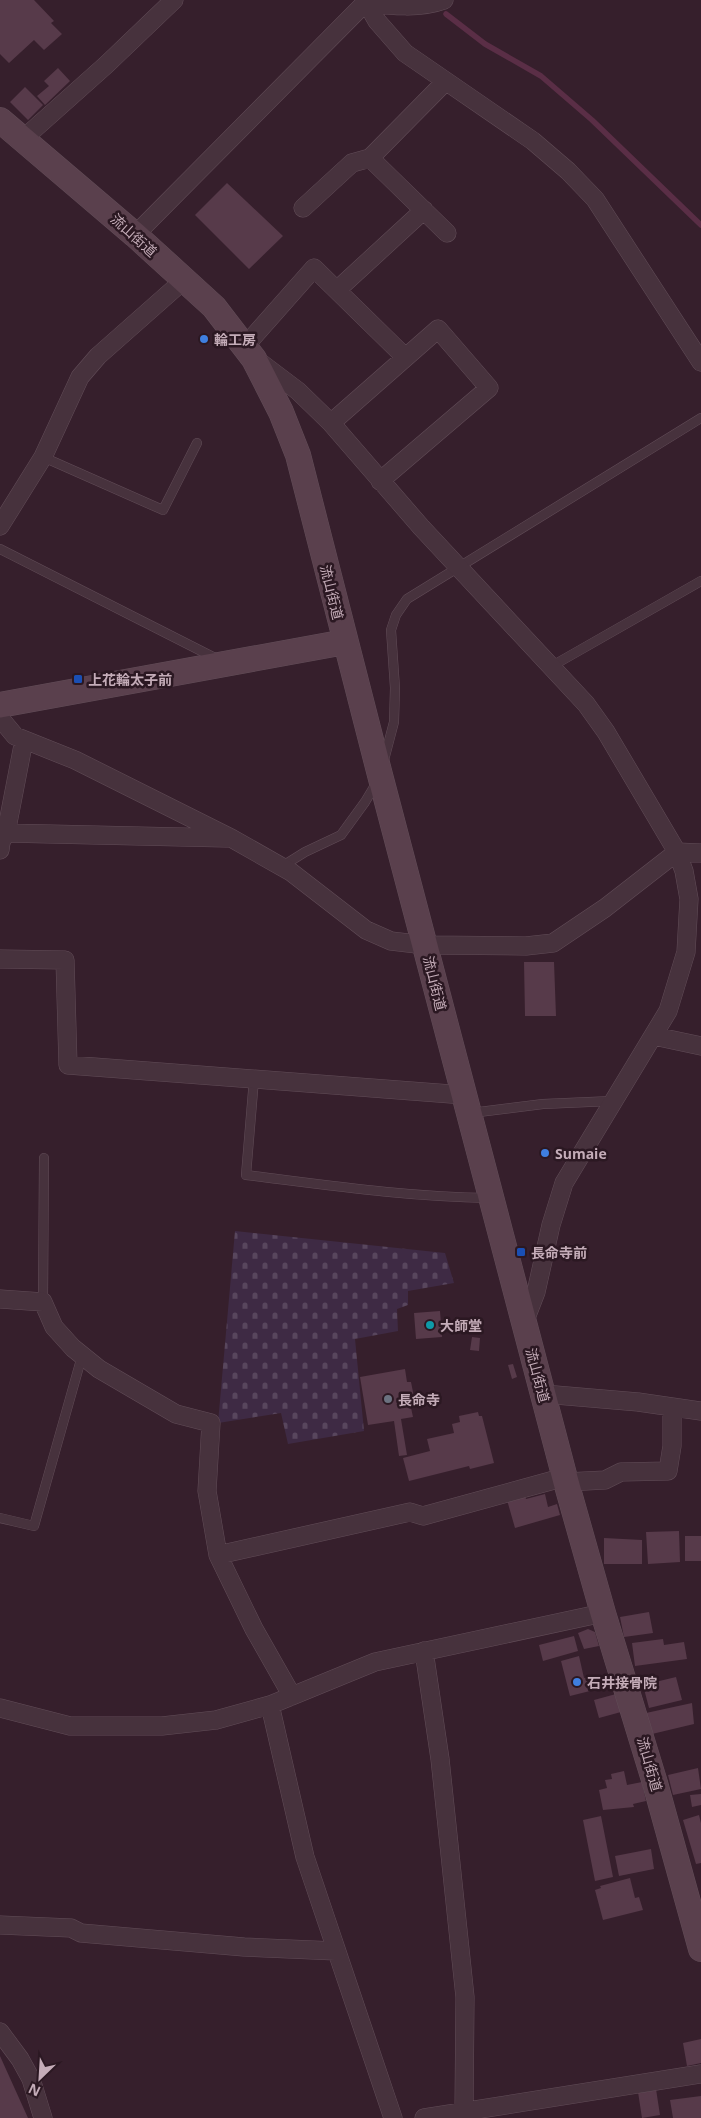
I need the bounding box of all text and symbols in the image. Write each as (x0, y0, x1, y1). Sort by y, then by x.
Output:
street label: 流山街道 (107, 209, 161, 261)
place label: 輪工房 (214, 330, 256, 349)
marker: 輪工房 (198, 333, 210, 345)
street label: 流山街道 (316, 563, 348, 621)
place label: 上花輪太子前 (88, 670, 172, 689)
marker: 上花輪太子前 (72, 673, 84, 685)
street label: 流山街道 (419, 954, 451, 1012)
place label: Sumaie (555, 1144, 607, 1163)
marker: Sumaie (539, 1147, 551, 1159)
place label: 長命寺前 (531, 1243, 587, 1262)
marker: 長命寺前 (515, 1246, 527, 1258)
place label: 大師堂 (440, 1316, 482, 1335)
marker: 大師堂 (424, 1319, 436, 1331)
street label: 流山街道 (522, 1345, 554, 1405)
place label: 長命寺 (398, 1390, 440, 1409)
marker: 長命寺 (382, 1393, 394, 1405)
place label: 石井接骨院 (587, 1673, 657, 1692)
marker: 石井接骨院 (571, 1676, 583, 1688)
street label: 流山街道 (633, 1734, 667, 1794)
north arrow (15, 2053, 65, 2103)
text: N (25, 2079, 43, 2101)

